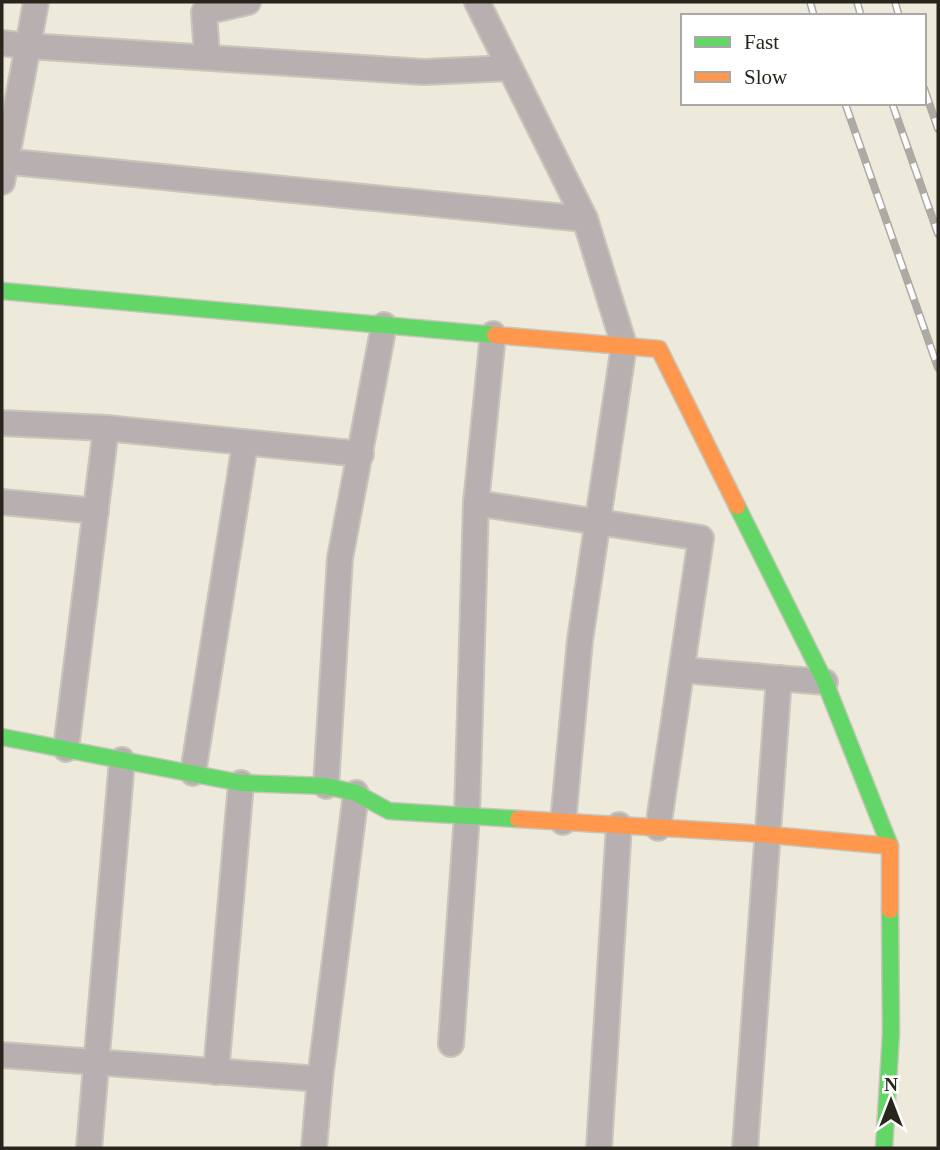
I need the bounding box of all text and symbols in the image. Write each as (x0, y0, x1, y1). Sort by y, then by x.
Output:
legend (681, 14, 926, 105)
text: Fast (744, 30, 779, 54)
text: Slow (744, 65, 788, 89)
north arrow (856, 1066, 926, 1136)
text: N (884, 1074, 898, 1095)

